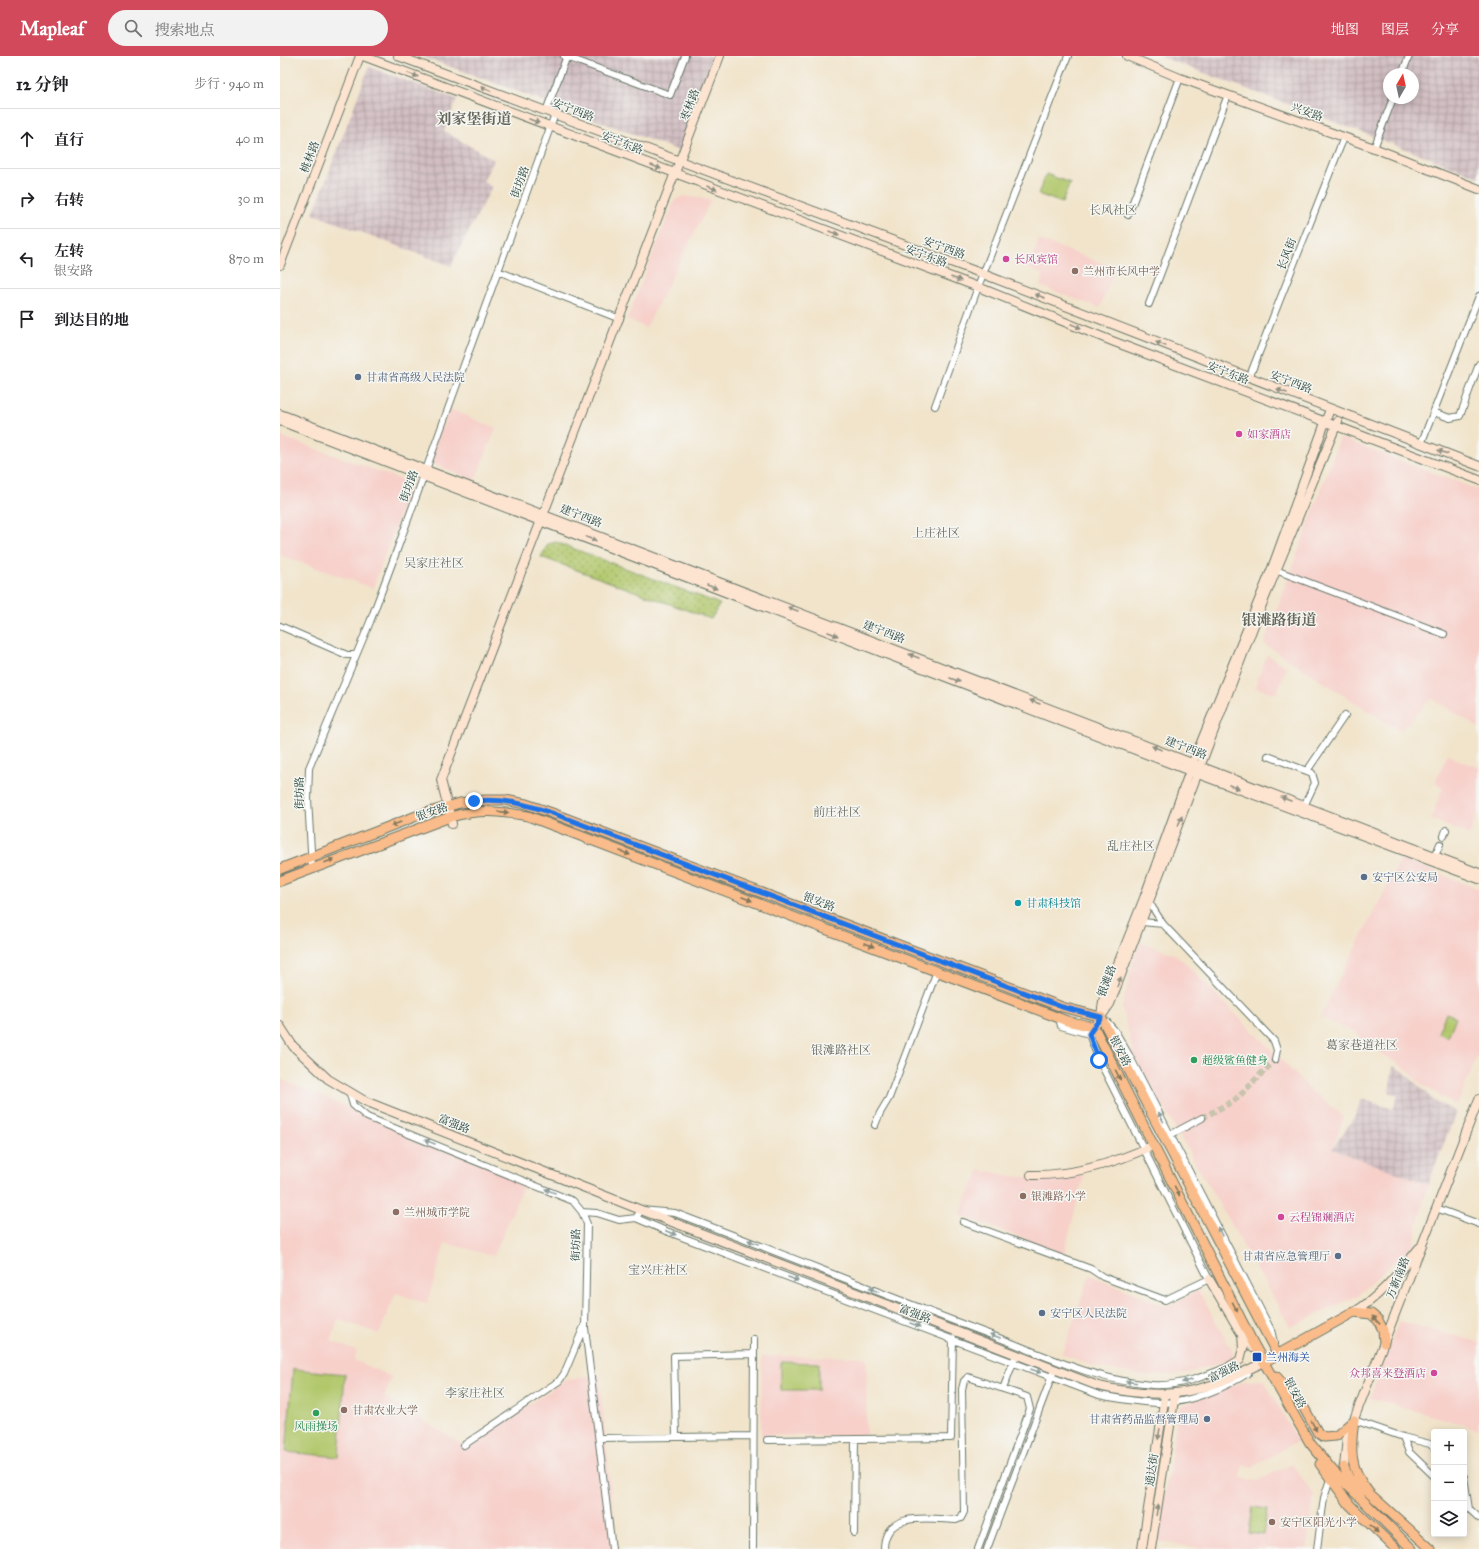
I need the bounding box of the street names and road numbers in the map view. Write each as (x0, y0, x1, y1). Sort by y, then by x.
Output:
street label: 枣林路 (678, 87, 702, 123)
street label: 安宁西路 (550, 96, 596, 124)
street label: 兴安路 (1289, 100, 1325, 124)
street label: 安宁东路 (599, 129, 645, 157)
street label: 桃林路 (298, 139, 322, 175)
street label: 街坊路 (508, 164, 532, 200)
street label: 安宁西路 (921, 234, 967, 262)
street label: 长风街 (1275, 236, 1299, 272)
street label: 安宁东路 (903, 242, 949, 270)
street label: 安宁东路 (1205, 359, 1251, 387)
street label: 安宁西路 (1268, 368, 1314, 396)
street label: 街坊路 (397, 468, 421, 504)
street label: 建宁西路 (558, 502, 604, 530)
street label: 建宁西路 (861, 618, 907, 646)
street label: 建宁西路 (1163, 734, 1209, 762)
street label: 街坊路 (293, 777, 306, 810)
street label: 银安路 (414, 800, 450, 824)
street label: 银安路 (801, 890, 837, 914)
street label: 银滩路 (1095, 963, 1119, 999)
street label: 银安路 (1107, 1033, 1133, 1069)
street label: 富强路 (436, 1112, 472, 1136)
street label: 街坊路 (569, 1228, 583, 1262)
street label: 万新南路 (1384, 1255, 1412, 1301)
street label: 富强路 (897, 1302, 933, 1326)
street label: 富强路 (1206, 1359, 1242, 1385)
street label: 银安路 (1281, 1375, 1309, 1411)
street label: 通达街 (1143, 1453, 1161, 1487)

